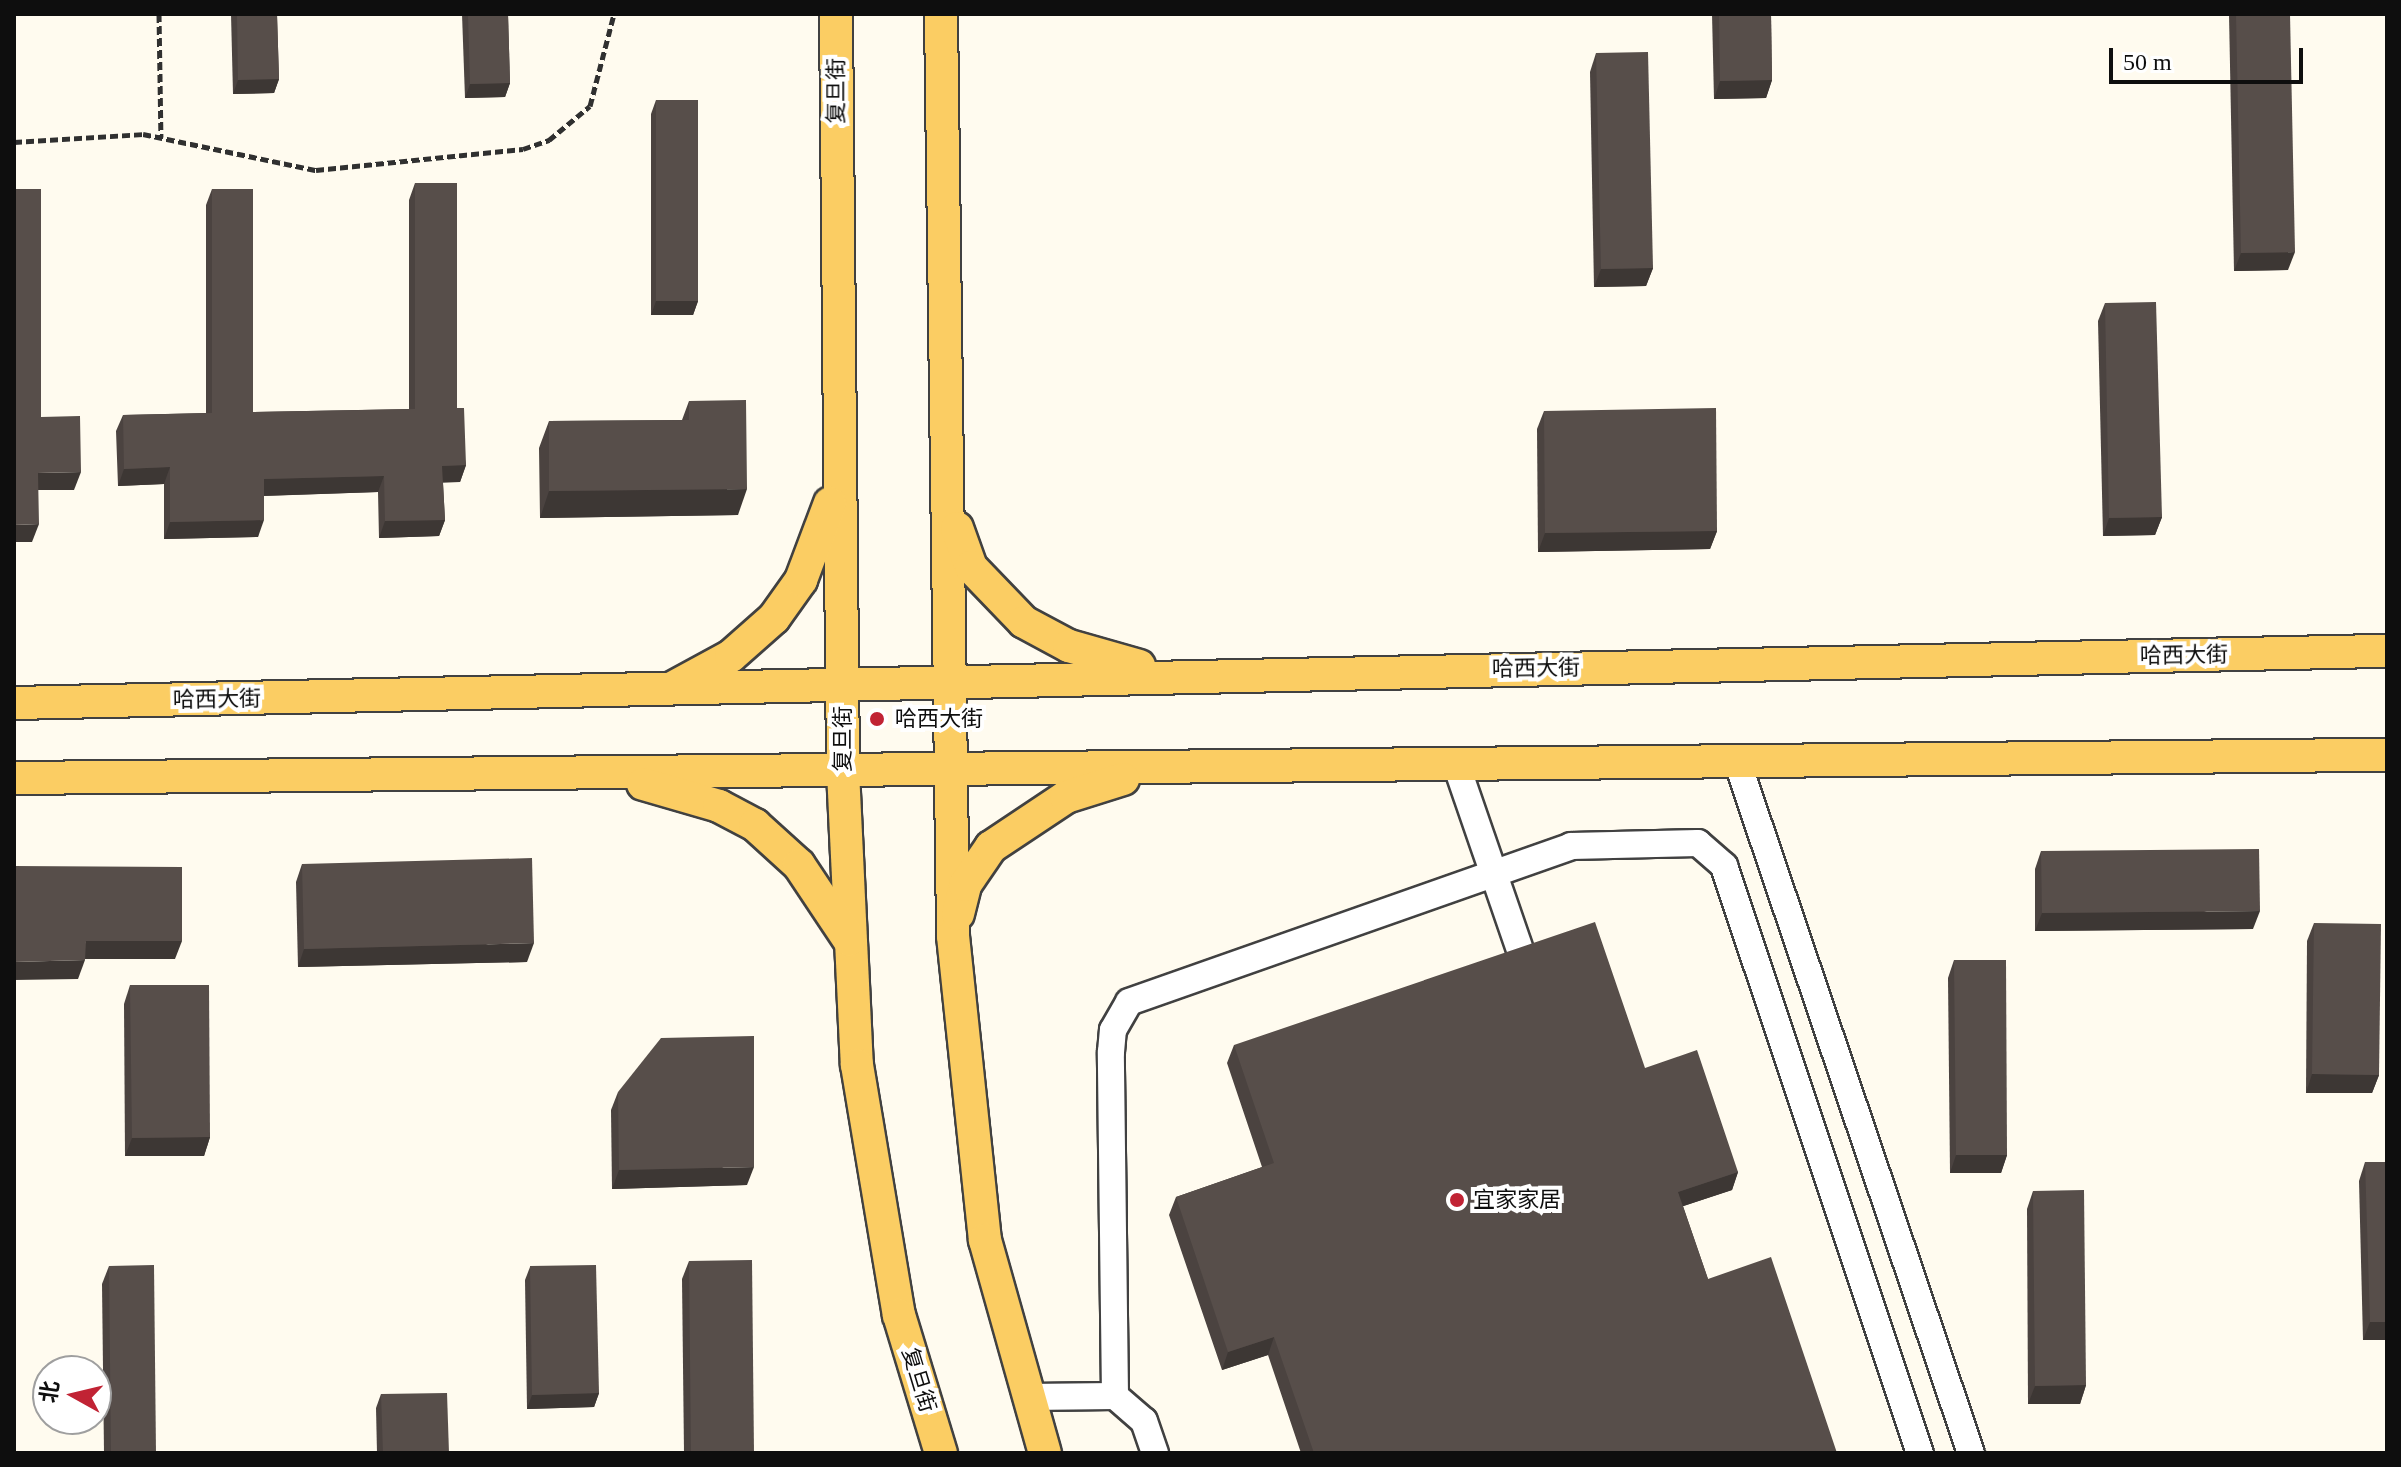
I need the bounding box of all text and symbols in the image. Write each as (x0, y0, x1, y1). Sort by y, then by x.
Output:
scale bar (2113, 32, 2307, 82)
text: 50 m (2123, 49, 2172, 75)
street label: 复旦街 (823, 58, 849, 124)
street label: 哈西大街 (2140, 641, 2228, 669)
street label: 哈西大街 (1492, 654, 1580, 682)
street label: 哈西大街 (173, 685, 261, 713)
street label: 复旦街 (830, 706, 856, 772)
place label: 哈西大街 (895, 706, 983, 732)
marker: 哈西大街 (866, 708, 888, 730)
place label: 宜家家居 (1473, 1187, 1561, 1213)
marker: 宜家家居 (1448, 1191, 1466, 1209)
street label: 复旦街 (897, 1345, 941, 1415)
north arrow (32, 1355, 112, 1435)
text: 北 (36, 1379, 64, 1405)

